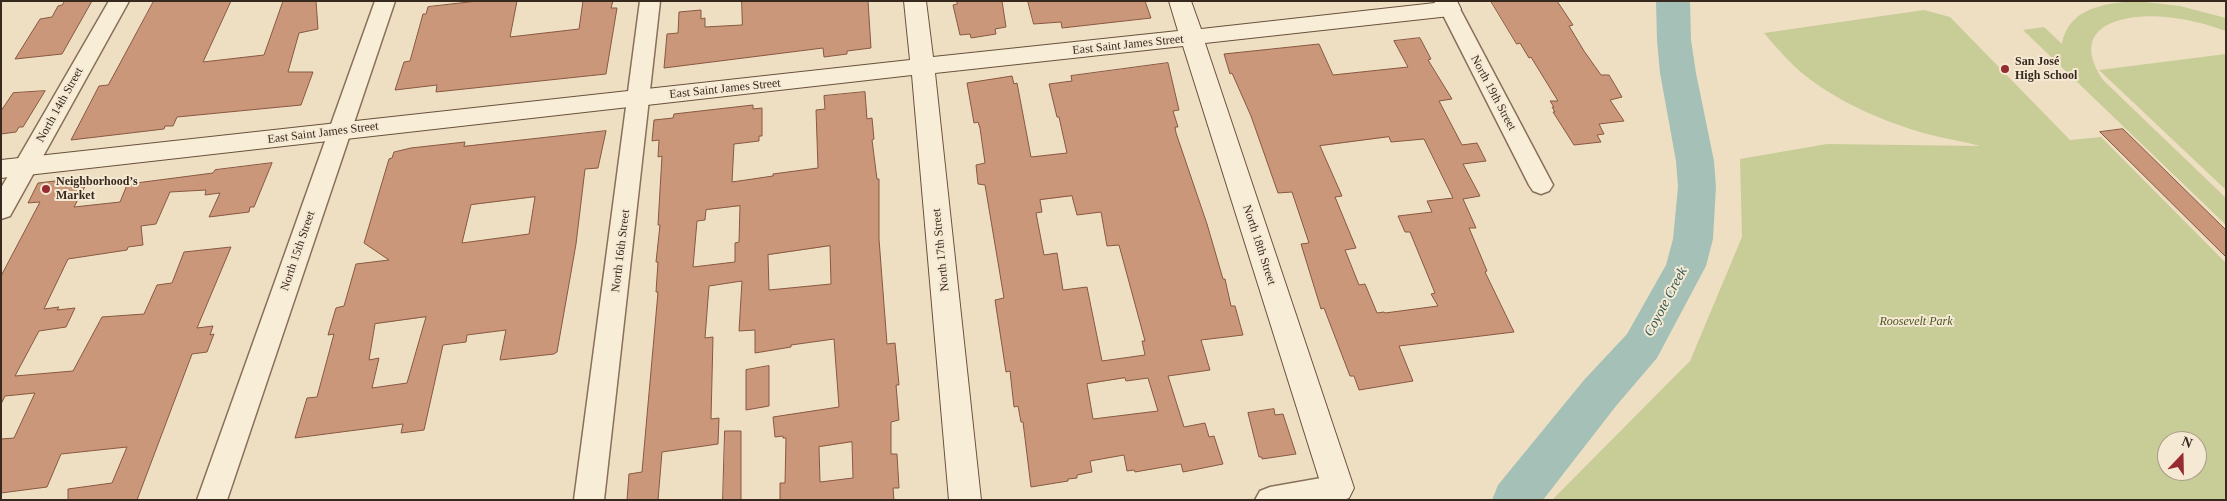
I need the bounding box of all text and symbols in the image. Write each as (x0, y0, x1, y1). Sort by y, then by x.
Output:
street label: East Saint James Street (1072, 32, 1184, 58)
street label: North 19th Street (1467, 53, 1519, 133)
place label: San José High School (2015, 55, 2077, 83)
marker: San José High School (1999, 63, 2011, 75)
street label: North 14th Street (34, 65, 86, 145)
street label: East Saint James Street (669, 76, 781, 102)
street label: East Saint James Street (267, 119, 379, 147)
place label: Neighborhood’s Market (56, 175, 138, 203)
marker: Neighborhood’s Market (40, 183, 52, 195)
street label: North 18th Street (1239, 203, 1279, 287)
street label: North 17th Street (929, 208, 953, 292)
street label: North 15th Street (278, 209, 318, 293)
street label: North 16th Street (609, 209, 633, 293)
water label: Coyote Creek (1641, 264, 1691, 340)
park label: Roosevelt Park (1880, 315, 1952, 329)
north arrow (2157, 431, 2207, 481)
text: N (2180, 434, 2195, 451)

